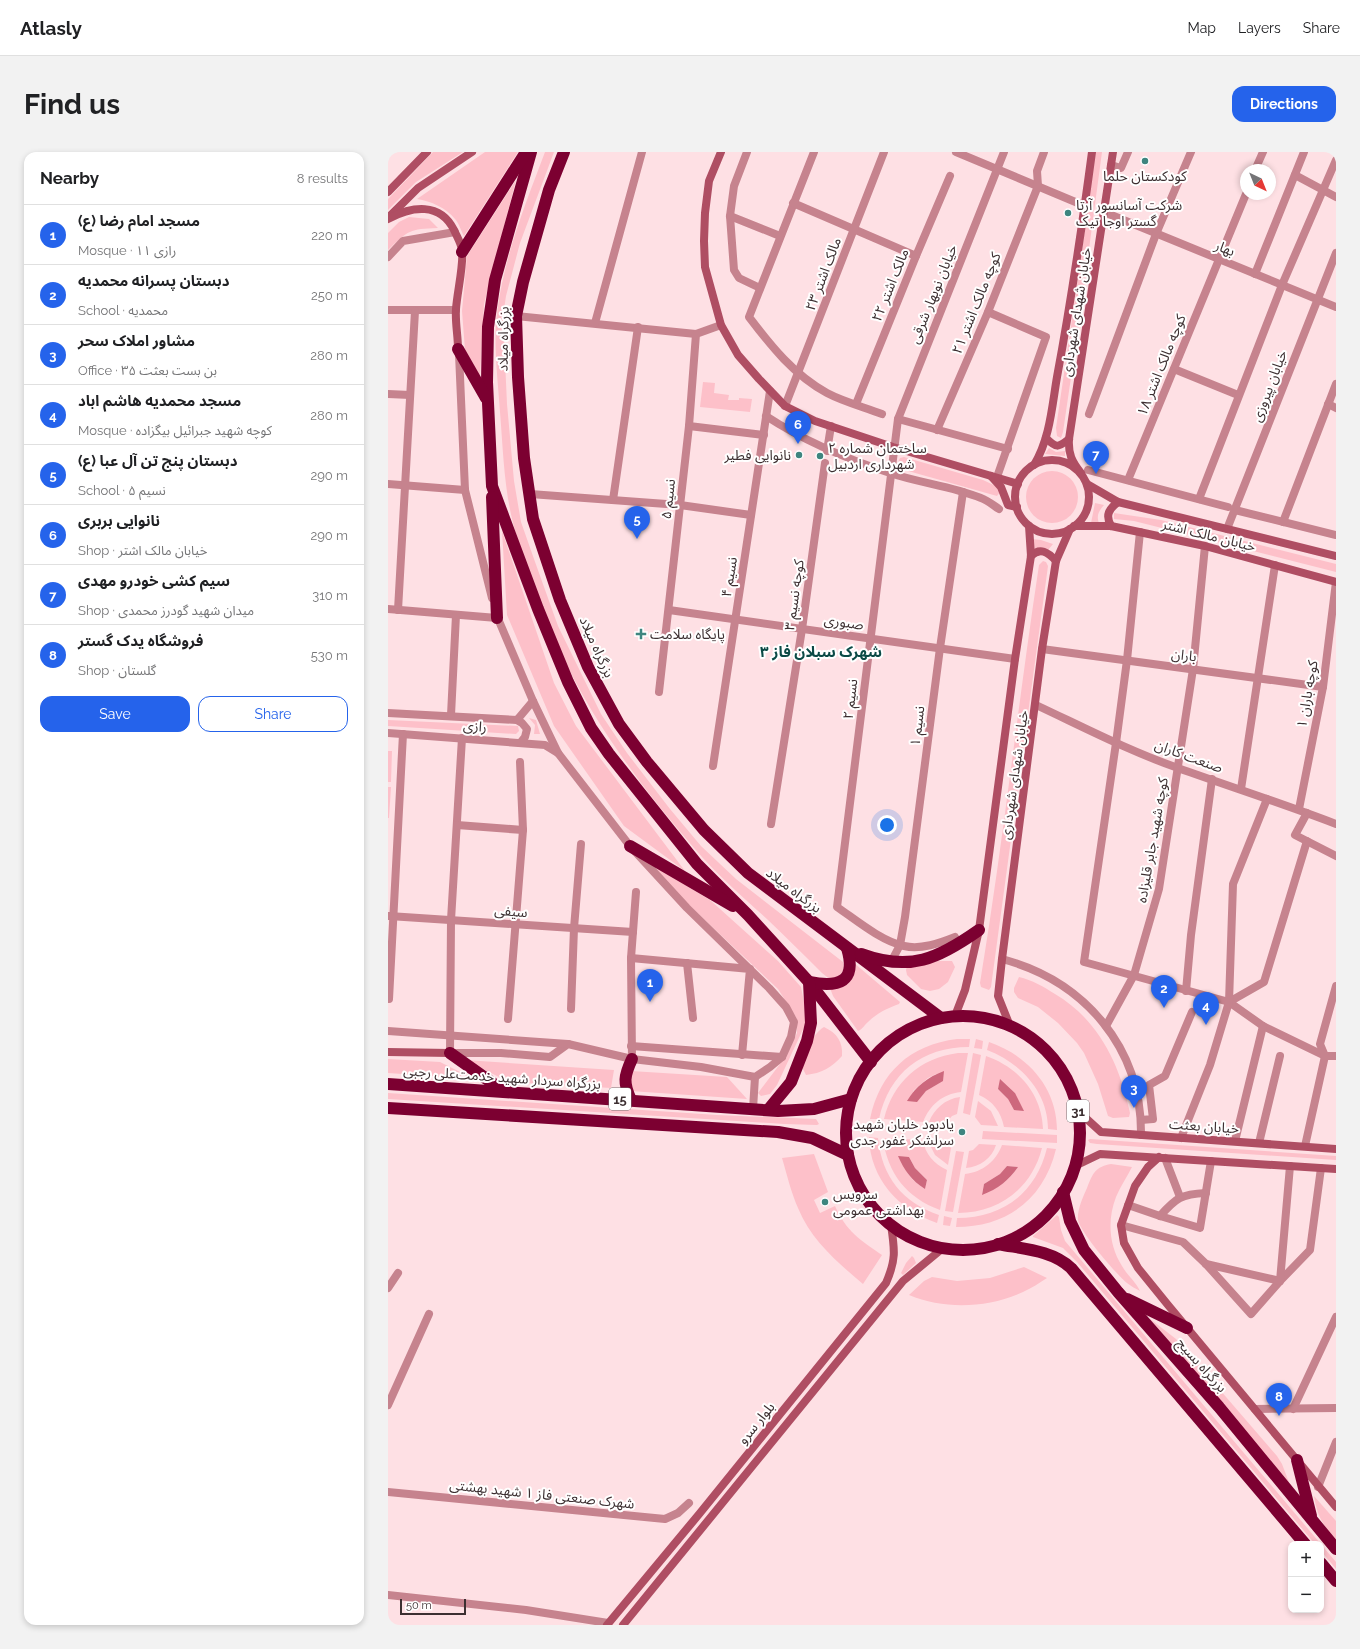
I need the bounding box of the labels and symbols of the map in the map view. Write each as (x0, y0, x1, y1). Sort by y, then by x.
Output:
marker: کودکستان حلما (1140, 156, 1150, 166)
north arrow (1240, 164, 1276, 200)
place label: کودکستان حلما (1103, 168, 1187, 185)
place label: شرکت آسانسور آرتا گستر اوجا تیک (1076, 197, 1182, 230)
marker: شرکت آسانسور آرتا گستر اوجا تیک (1063, 208, 1073, 218)
street label: مالک اشتر ۲۳ (802, 235, 845, 313)
street label: بهار (1211, 236, 1238, 260)
street label: خیابان نوبهار شرقی (906, 242, 961, 346)
street label: مالک اشتر ۲۲ (868, 246, 913, 324)
street label: خیابان شهدای شهرداری (1058, 246, 1095, 378)
street label: کوچه مالک اشتر ۲۱ (948, 250, 1006, 357)
street label: بزرگراه میلاد (494, 306, 513, 372)
street label: کوچه مالک اشتر ۱۸ (1133, 312, 1191, 419)
street label: خیابان پیروزی (1248, 348, 1292, 425)
pin: 6 (785, 411, 811, 444)
place label: ساختمان شماره ۲ شهرداری اردبیل (828, 440, 927, 473)
pin: 7 (1083, 441, 1109, 474)
place label: نانوایی فطیر (723, 447, 791, 464)
marker: نانوایی فطیر (794, 450, 804, 460)
marker: ساختمان شماره ۲ شهرداری اردبیل (815, 451, 825, 461)
street label: نسیم ۵ (658, 478, 681, 520)
pin: 5 (624, 506, 650, 539)
street label: خیابان مالک اشتر (1159, 515, 1257, 555)
street label: نسیم ۴ (718, 556, 743, 599)
street label: کوچه نسیم ۳ (781, 558, 810, 632)
street label: صبوری (823, 611, 865, 634)
street label: بزرگراه میلاد (576, 614, 618, 681)
place label: پایگاه سلامت (650, 626, 725, 644)
marker: پایگاه سلامت (635, 628, 647, 640)
district label: شهرک سبلان فاز ۳ (760, 643, 882, 661)
street label: باران (1170, 646, 1198, 666)
street label: کوچه باران ۱ (1293, 659, 1323, 729)
street label: نسیم ۲ (840, 678, 863, 720)
street label: نسیم ۱ (907, 705, 930, 747)
street label: خیابان شهدای شهرداری (997, 709, 1032, 841)
street label: رازی (462, 717, 488, 736)
street label: صنعت کاران (1152, 736, 1226, 777)
street label: کوچه شهید جابر قلیزاده (1133, 776, 1173, 904)
your location (877, 815, 897, 835)
street label: بزرگراه میلاد (763, 864, 825, 917)
street label: سیفی (494, 902, 528, 921)
pin: 1 (637, 969, 663, 1002)
pin: 2 (1151, 975, 1177, 1008)
pin: 4 (1193, 992, 1219, 1025)
street label: بزرگراه سردار شهید خدمت‌علی رجبی (403, 1062, 602, 1093)
pin: 3 (1121, 1075, 1147, 1108)
road number: 15 (609, 1088, 631, 1110)
road number: 31 (1067, 1100, 1089, 1122)
place label: یادبود خلبان شهید سرلشکر غفور جدی (850, 1116, 954, 1149)
street label: خیابان بعثت (1168, 1116, 1240, 1137)
marker: یادبود خلبان شهید سرلشکر غفور جدی (957, 1127, 967, 1137)
place label: سرویس بهداشتی عمومی (833, 1186, 924, 1219)
marker: سرویس بهداشتی عمومی (820, 1197, 830, 1207)
street label: بزرگراه بسیج (1171, 1335, 1231, 1398)
pin: 8 (1266, 1383, 1292, 1416)
street label: بلوار سرو (734, 1399, 779, 1448)
street label: شهرک صنعتی فاز ۱ شهید بهشتی (449, 1476, 635, 1513)
scale bar (400, 1597, 466, 1616)

